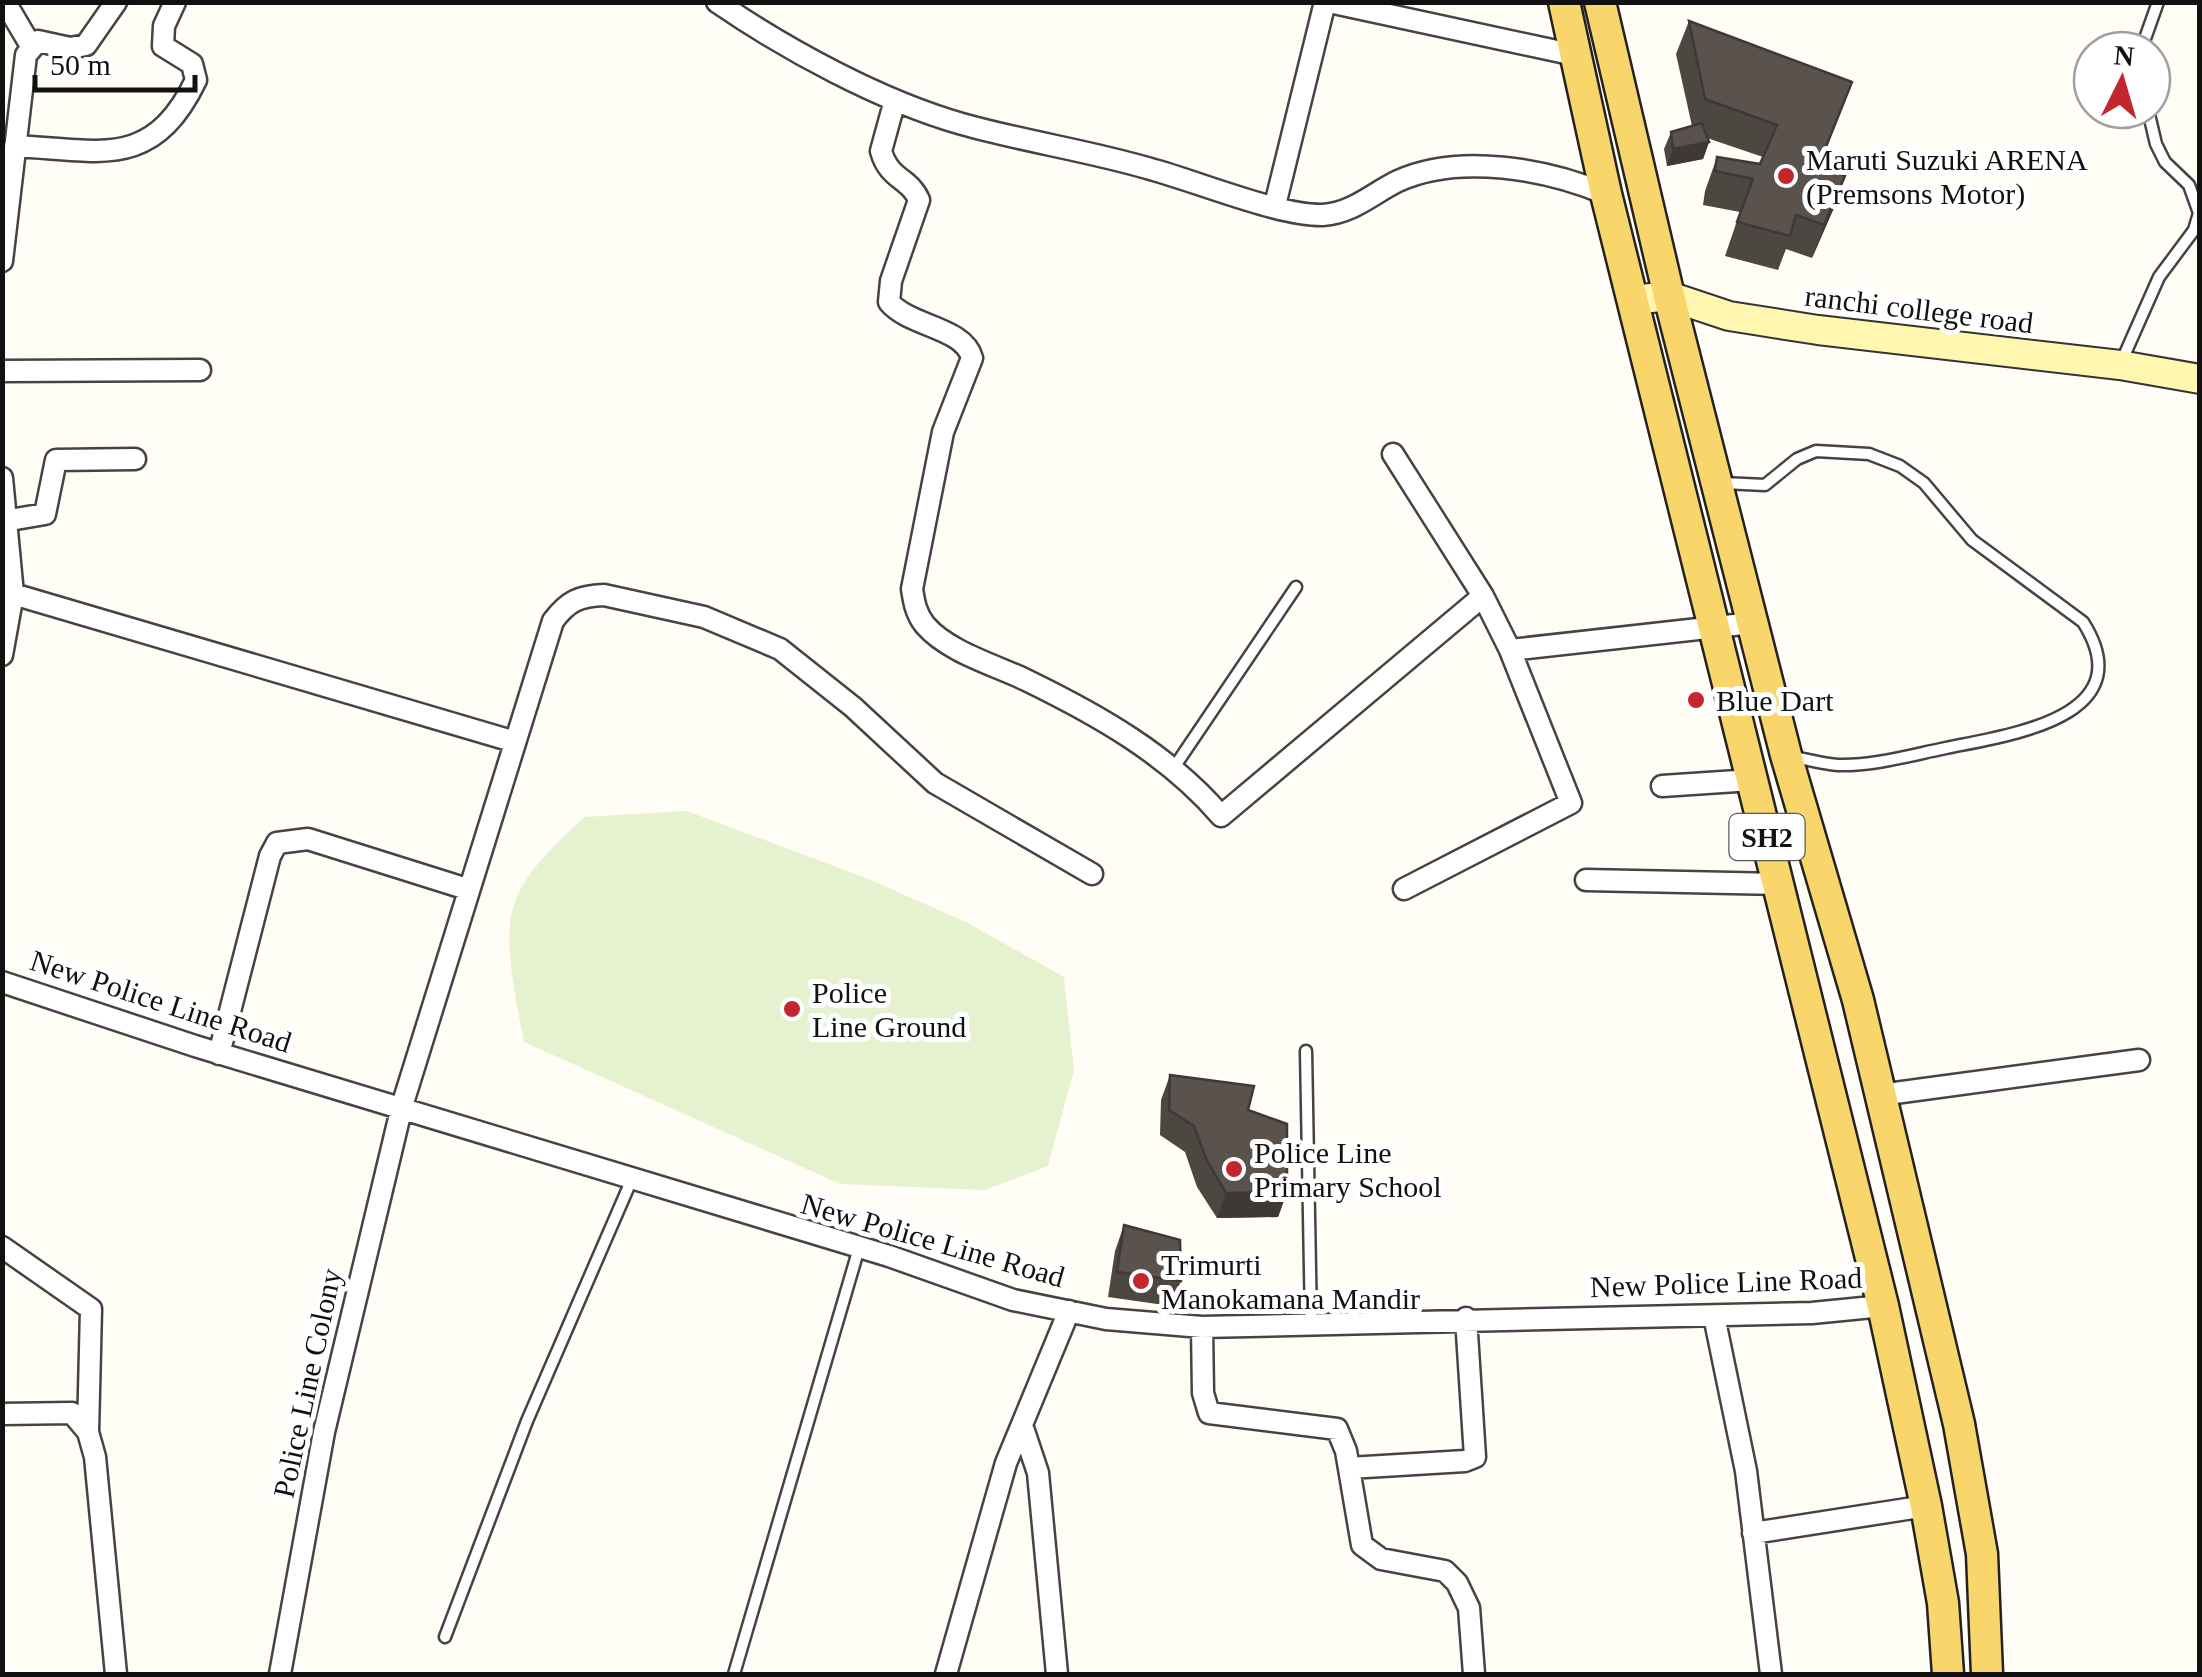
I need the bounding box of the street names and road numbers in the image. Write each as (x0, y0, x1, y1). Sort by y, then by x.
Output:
street label: ranchi college road (1803, 279, 2035, 339)
road number: SH2 (1730, 814, 1804, 860)
street label: New Police Line Road (26, 943, 296, 1059)
street label: New Police Line Road (798, 1187, 1068, 1293)
street label: New Police Line Road (1589, 1261, 1863, 1303)
street label: Police Line Colony (267, 1265, 347, 1501)

